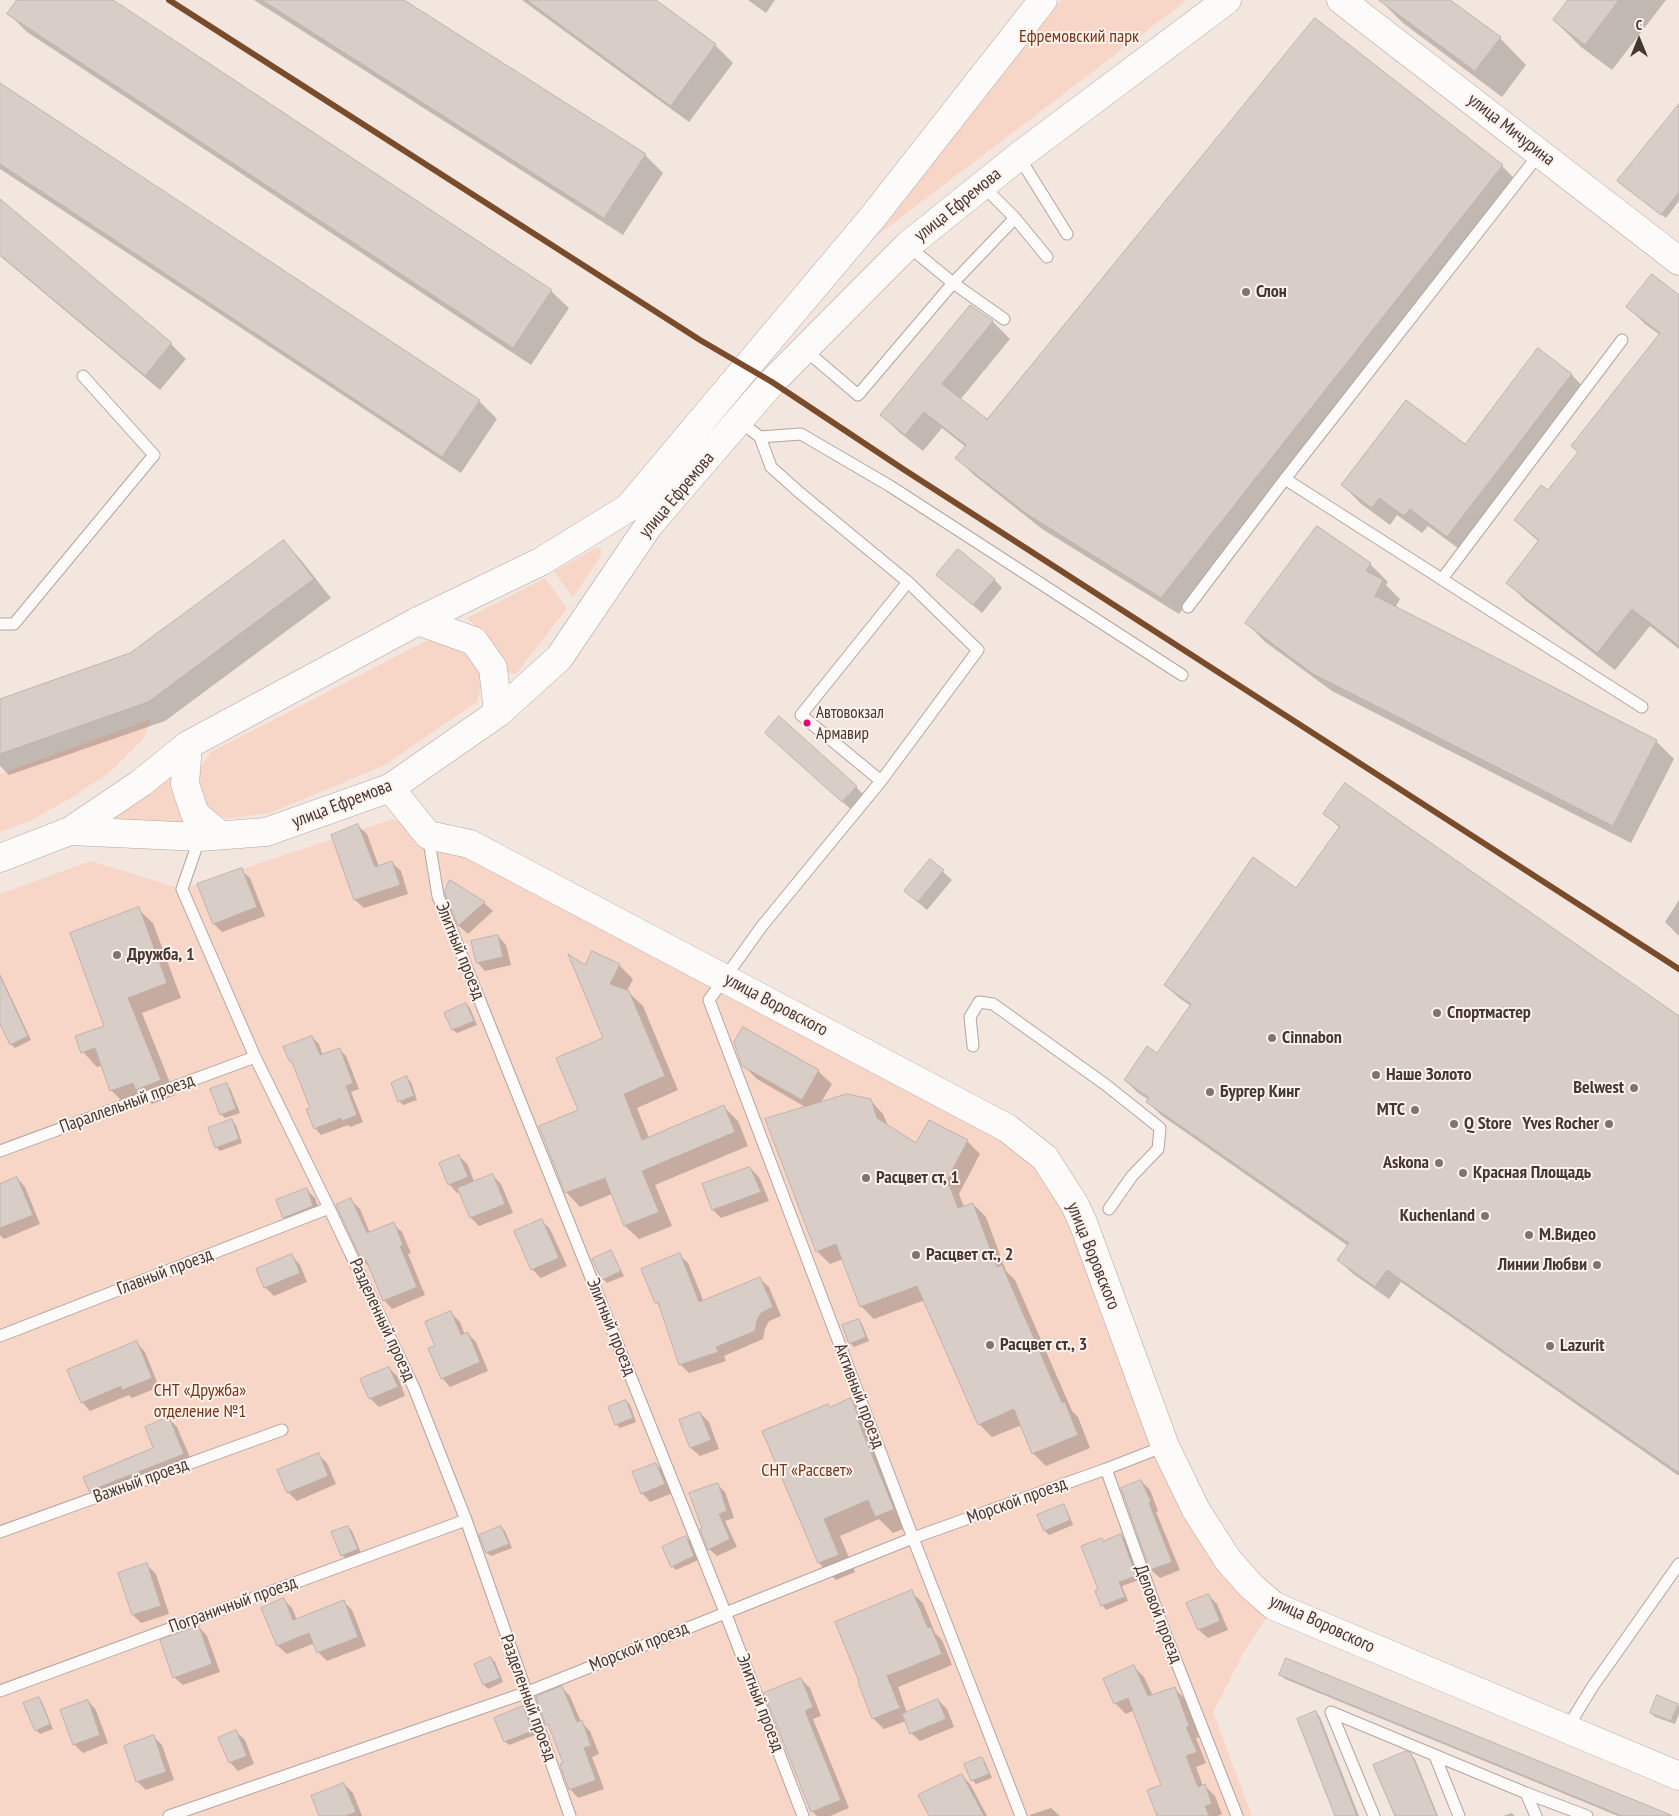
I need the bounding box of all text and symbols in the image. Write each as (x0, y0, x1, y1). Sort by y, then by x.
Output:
north arrow (1614, 15, 1664, 65)
text: С (1636, 16, 1642, 34)
park label: Ефремовский парк (1019, 26, 1139, 48)
street label: улица Мичурина (1463, 89, 1559, 171)
street label: улица Ефремова (910, 163, 1006, 247)
place label: Слон (1256, 281, 1287, 303)
marker: Слон (1240, 286, 1252, 298)
street label: улица Ефремова (635, 448, 719, 542)
place label: Автовокзал Армавир (816, 703, 884, 743)
marker: Автовокзал Армавир (802, 718, 812, 728)
street label: улица Ефремова (289, 775, 395, 833)
street label: Элитный проезд (431, 899, 489, 1003)
place label: Дружба, 1 (127, 944, 195, 966)
marker: Дружба, 1 (111, 949, 123, 961)
street label: улица Воровского (721, 969, 831, 1041)
place label: Спортмастер (1447, 1002, 1531, 1024)
marker: Спортмастер (1431, 1007, 1443, 1019)
place label: Cinnabon (1282, 1027, 1342, 1049)
marker: Cinnabon (1266, 1032, 1278, 1044)
place label: Наше Золото (1386, 1064, 1471, 1086)
marker: Наше Золото (1370, 1069, 1382, 1081)
street label: Параллельный проезд (57, 1070, 197, 1138)
place label: Belwest (1573, 1077, 1624, 1099)
place label: Бургер Кинг (1220, 1081, 1300, 1103)
marker: Belwest (1628, 1082, 1640, 1094)
marker: Бургер Кинг (1204, 1086, 1216, 1098)
place label: МТС (1377, 1099, 1405, 1121)
marker: МТС (1409, 1104, 1421, 1116)
place label: Q Store (1464, 1113, 1512, 1135)
place label: Yves Rocher (1522, 1113, 1599, 1135)
marker: Q Store (1448, 1118, 1460, 1130)
marker: Yves Rocher (1603, 1118, 1615, 1130)
place label: Askona (1383, 1152, 1429, 1174)
marker: Askona (1433, 1157, 1445, 1169)
place label: Красная Площадь (1473, 1162, 1591, 1184)
place label: Расцвет ст, 1 (876, 1167, 959, 1189)
marker: Красная Площадь (1457, 1167, 1469, 1179)
marker: Расцвет ст, 1 (860, 1172, 872, 1184)
street label: улица Воровского (1062, 1199, 1124, 1313)
place label: Kuchenland (1400, 1205, 1475, 1227)
marker: Kuchenland (1479, 1210, 1491, 1222)
place label: М.Видео (1539, 1224, 1596, 1246)
marker: М.Видео (1523, 1229, 1535, 1241)
street label: Главный проезд (114, 1244, 216, 1300)
place label: Расцвет ст., 2 (926, 1244, 1013, 1266)
marker: Расцвет ст., 2 (910, 1249, 922, 1261)
place label: Линии Любви (1498, 1254, 1587, 1276)
street label: Разделенный проезд (344, 1255, 420, 1385)
marker: Линии Любви (1591, 1259, 1603, 1271)
street label: Элитный проезд (582, 1275, 640, 1379)
place label: Расцвет ст., 3 (1000, 1334, 1087, 1356)
place label: Lazurit (1560, 1335, 1605, 1357)
marker: Расцвет ст., 3 (984, 1339, 996, 1351)
street label: Активный проезд (829, 1340, 889, 1452)
marker: Lazurit (1544, 1340, 1556, 1352)
park label: СНТ «Дружба» отделение №1 (154, 1380, 246, 1422)
street label: Важный проезд (91, 1454, 191, 1508)
park label: СНТ «Рассвет» (761, 1460, 853, 1482)
street label: Морской проезд (964, 1473, 1070, 1529)
street label: Деловой проезд (1129, 1562, 1187, 1666)
street label: Пограничный проезд (166, 1572, 300, 1638)
street label: улица Воровского (1266, 1590, 1378, 1658)
street label: Морской проезд (586, 1617, 692, 1677)
street label: Разделенный проезд (495, 1632, 561, 1764)
street label: Элитный проезд (731, 1651, 789, 1755)

